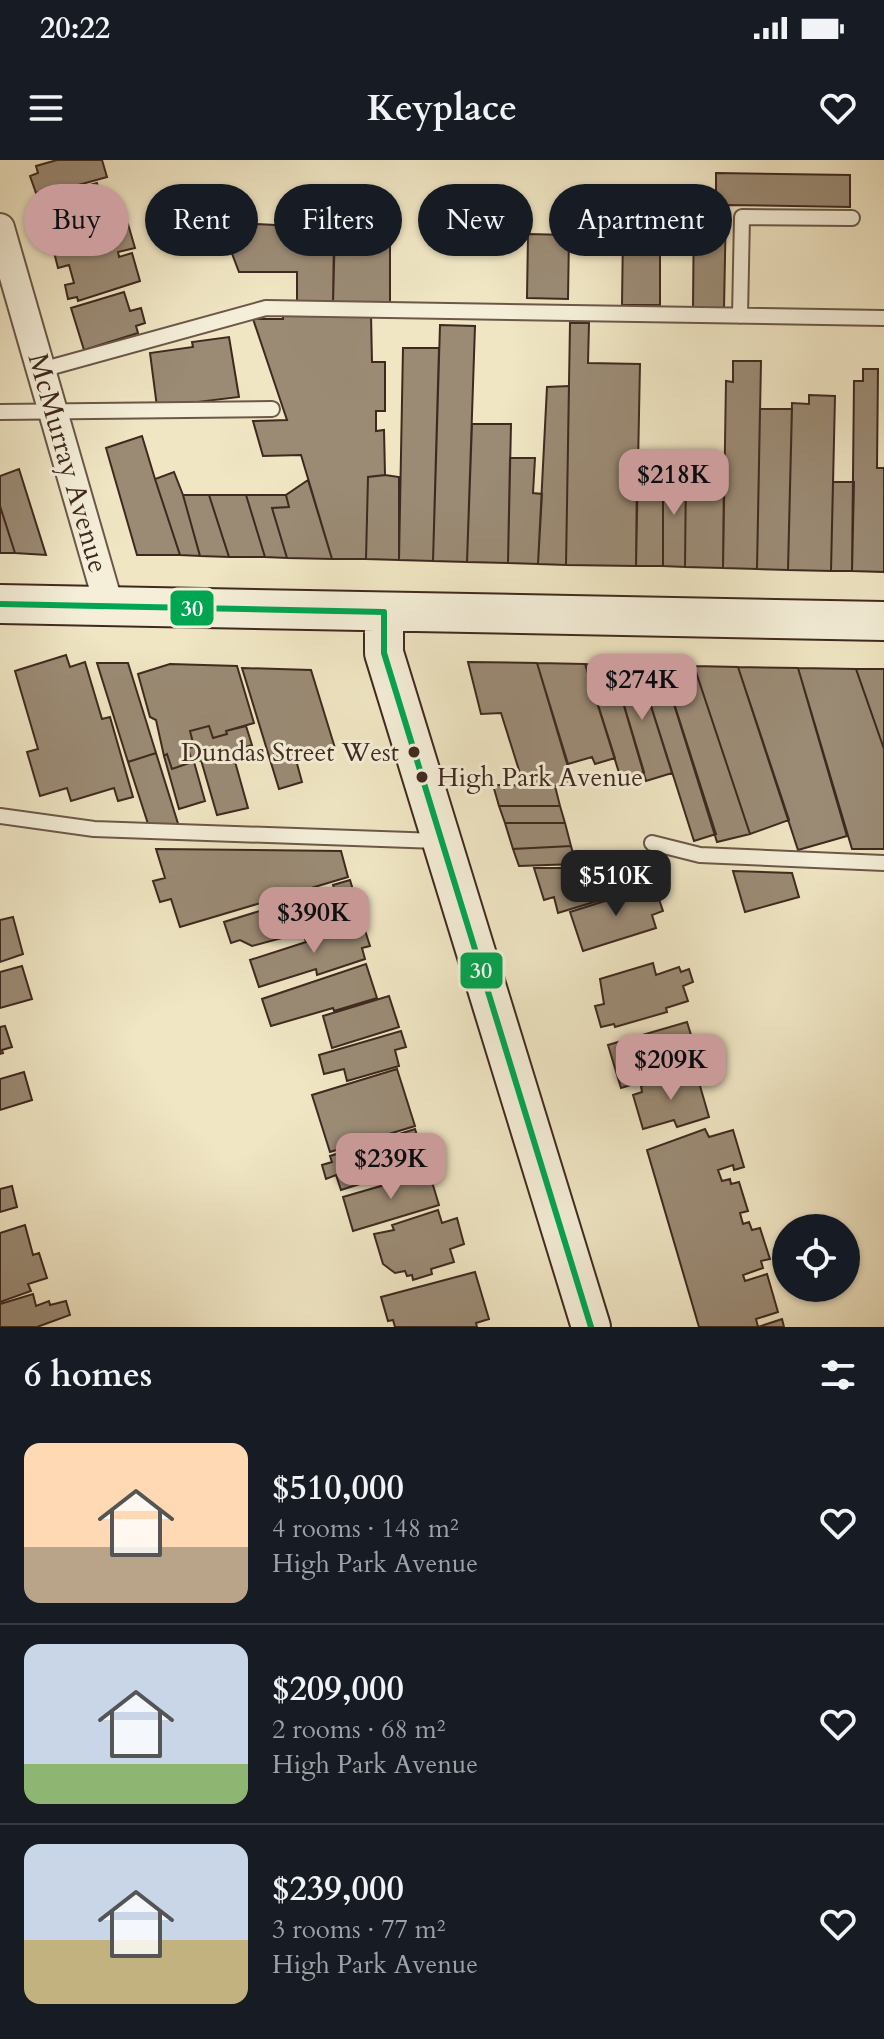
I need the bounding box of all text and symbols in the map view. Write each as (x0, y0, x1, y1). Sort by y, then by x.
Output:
text: 20:22 (40, 8, 110, 49)
text: Keyplace (367, 84, 517, 133)
icon: menu (24, 86, 68, 130)
icon: heart (816, 86, 860, 130)
chip: Buy (24, 184, 129, 256)
chip: Rent (145, 184, 258, 256)
chip: Filters (274, 184, 402, 256)
chip: New (418, 184, 533, 256)
chip: Apartment (549, 184, 732, 256)
street label: McMurray Avenue (19, 349, 117, 577)
pin: $218K (618, 449, 730, 517)
text: $218K (637, 457, 711, 492)
line badge: 30 (169, 589, 215, 627)
text: 30 (181, 594, 203, 624)
pin: $274K (586, 654, 698, 722)
text: $274K (605, 662, 679, 697)
place label: Dundas Street West (181, 735, 399, 770)
marker: Dundas Street West (406, 744, 422, 760)
place label: High Park Avenue (437, 760, 643, 795)
marker: High Park Avenue (414, 769, 430, 785)
pin: $510K (560, 850, 672, 918)
text: $510K (579, 858, 653, 893)
pin: $390K (258, 887, 370, 955)
text: $390K (277, 895, 351, 930)
line badge: 30 (459, 951, 504, 990)
text: 30 (470, 956, 492, 986)
pin: $209K (615, 1034, 727, 1102)
text: $209K (634, 1042, 708, 1077)
pin: $239K (335, 1133, 447, 1201)
text: $239K (354, 1141, 428, 1176)
map controls (772, 1214, 860, 1302)
button: locate (772, 1214, 860, 1302)
text: 6 homes (24, 1352, 152, 1398)
icon: filters (816, 1353, 860, 1397)
text: $510,000 (272, 1465, 404, 1511)
icon: home (88, 1475, 184, 1571)
icon: heart (816, 1501, 860, 1545)
text: 4 rooms · 148 m² (272, 1511, 459, 1546)
text: High Park Avenue (272, 1546, 478, 1581)
text: $209,000 (272, 1666, 404, 1712)
icon: home (88, 1676, 184, 1772)
icon: heart (816, 1702, 860, 1746)
text: 2 rooms · 68 m² (272, 1712, 445, 1747)
text: High Park Avenue (272, 1747, 478, 1782)
text: $239,000 (272, 1866, 404, 1912)
icon: home (88, 1876, 184, 1972)
icon: heart (816, 1902, 860, 1946)
text: 3 rooms · 77 m² (272, 1912, 445, 1947)
text: High Park Avenue (272, 1947, 478, 1982)

